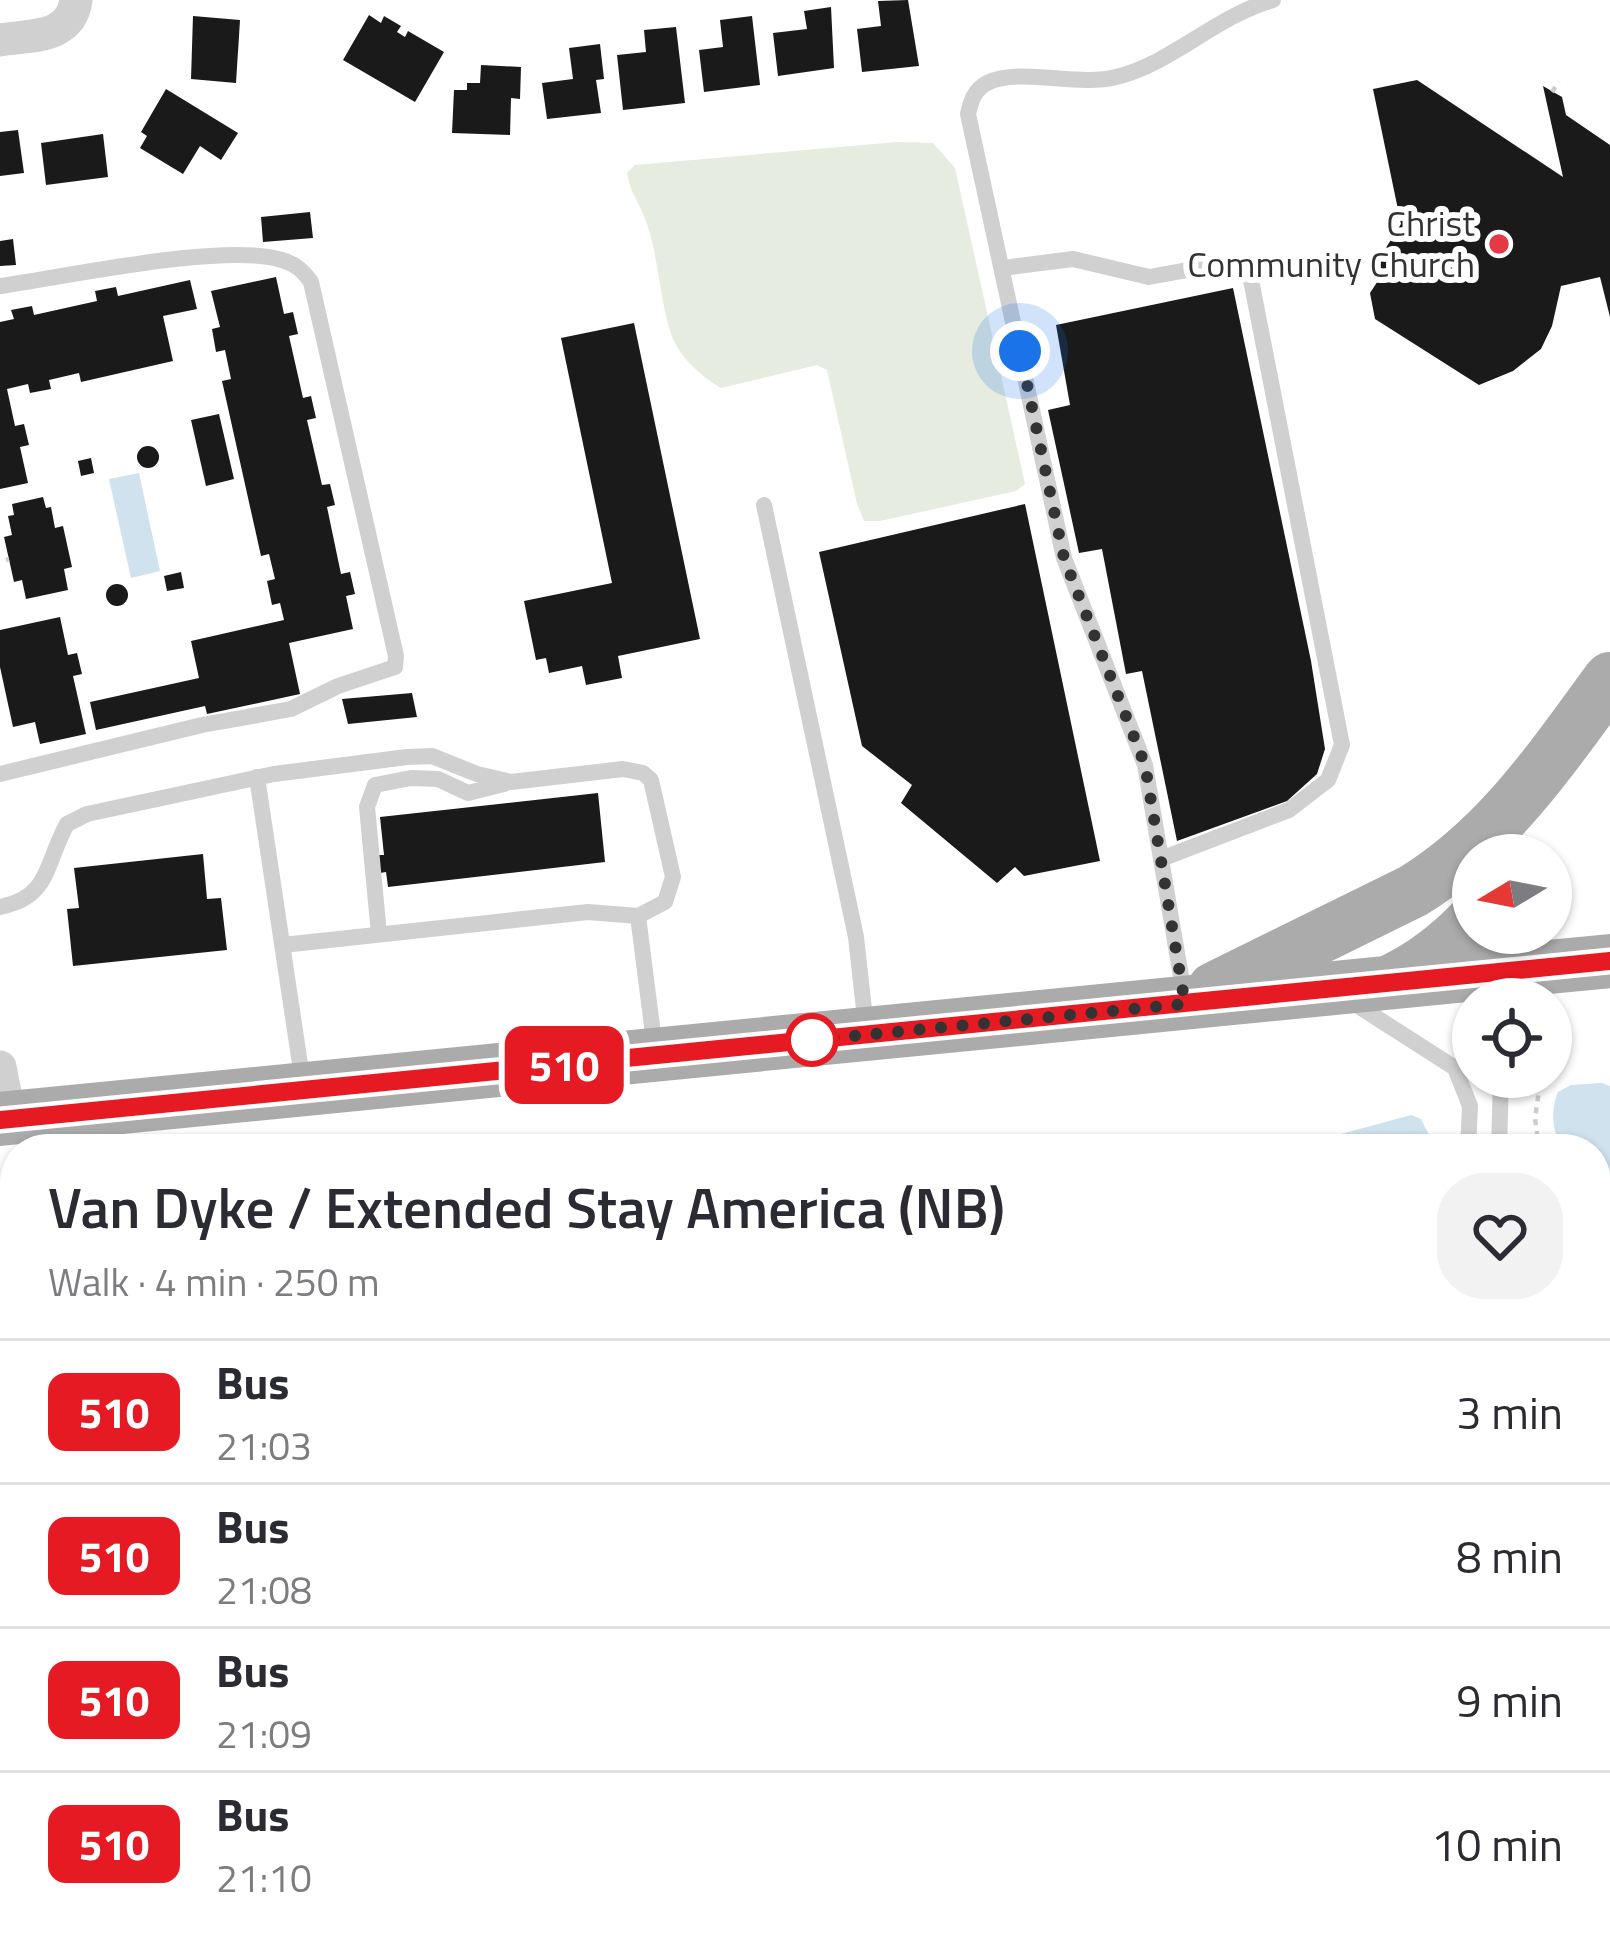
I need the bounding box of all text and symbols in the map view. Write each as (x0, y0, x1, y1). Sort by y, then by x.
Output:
place label: Christ Community Church (1187, 195, 1475, 291)
marker: Christ Community Church (1486, 231, 1512, 257)
your location (990, 321, 1050, 381)
north arrow (1452, 834, 1572, 954)
map controls (1452, 834, 1572, 1098)
button: locate (1452, 978, 1572, 1098)
unlabelled marker (787, 1015, 837, 1065)
line badge: 510 (495, 1026, 633, 1104)
text: 510 (529, 1033, 599, 1097)
text: Van Dyke / Extended Stay America (NB) (48, 1163, 1005, 1250)
button: heart (1437, 1173, 1563, 1299)
text: Walk · 4 min · 250 m (48, 1252, 380, 1311)
text: Bus (216, 1348, 290, 1416)
text: 3 min (1456, 1378, 1563, 1446)
text: 510 (79, 1380, 149, 1444)
text: 21:03 (216, 1416, 312, 1475)
text: Bus (216, 1492, 290, 1560)
text: 8 min (1456, 1522, 1563, 1590)
text: 510 (79, 1524, 149, 1588)
text: 21:08 (216, 1560, 312, 1619)
text: Bus (216, 1636, 290, 1704)
text: 9 min (1456, 1666, 1563, 1734)
text: 510 (79, 1668, 149, 1732)
text: 21:09 (216, 1704, 312, 1763)
text: Bus (216, 1780, 290, 1848)
text: 10 min (1431, 1810, 1563, 1878)
text: 510 (79, 1812, 149, 1876)
text: 21:10 (216, 1848, 312, 1907)

